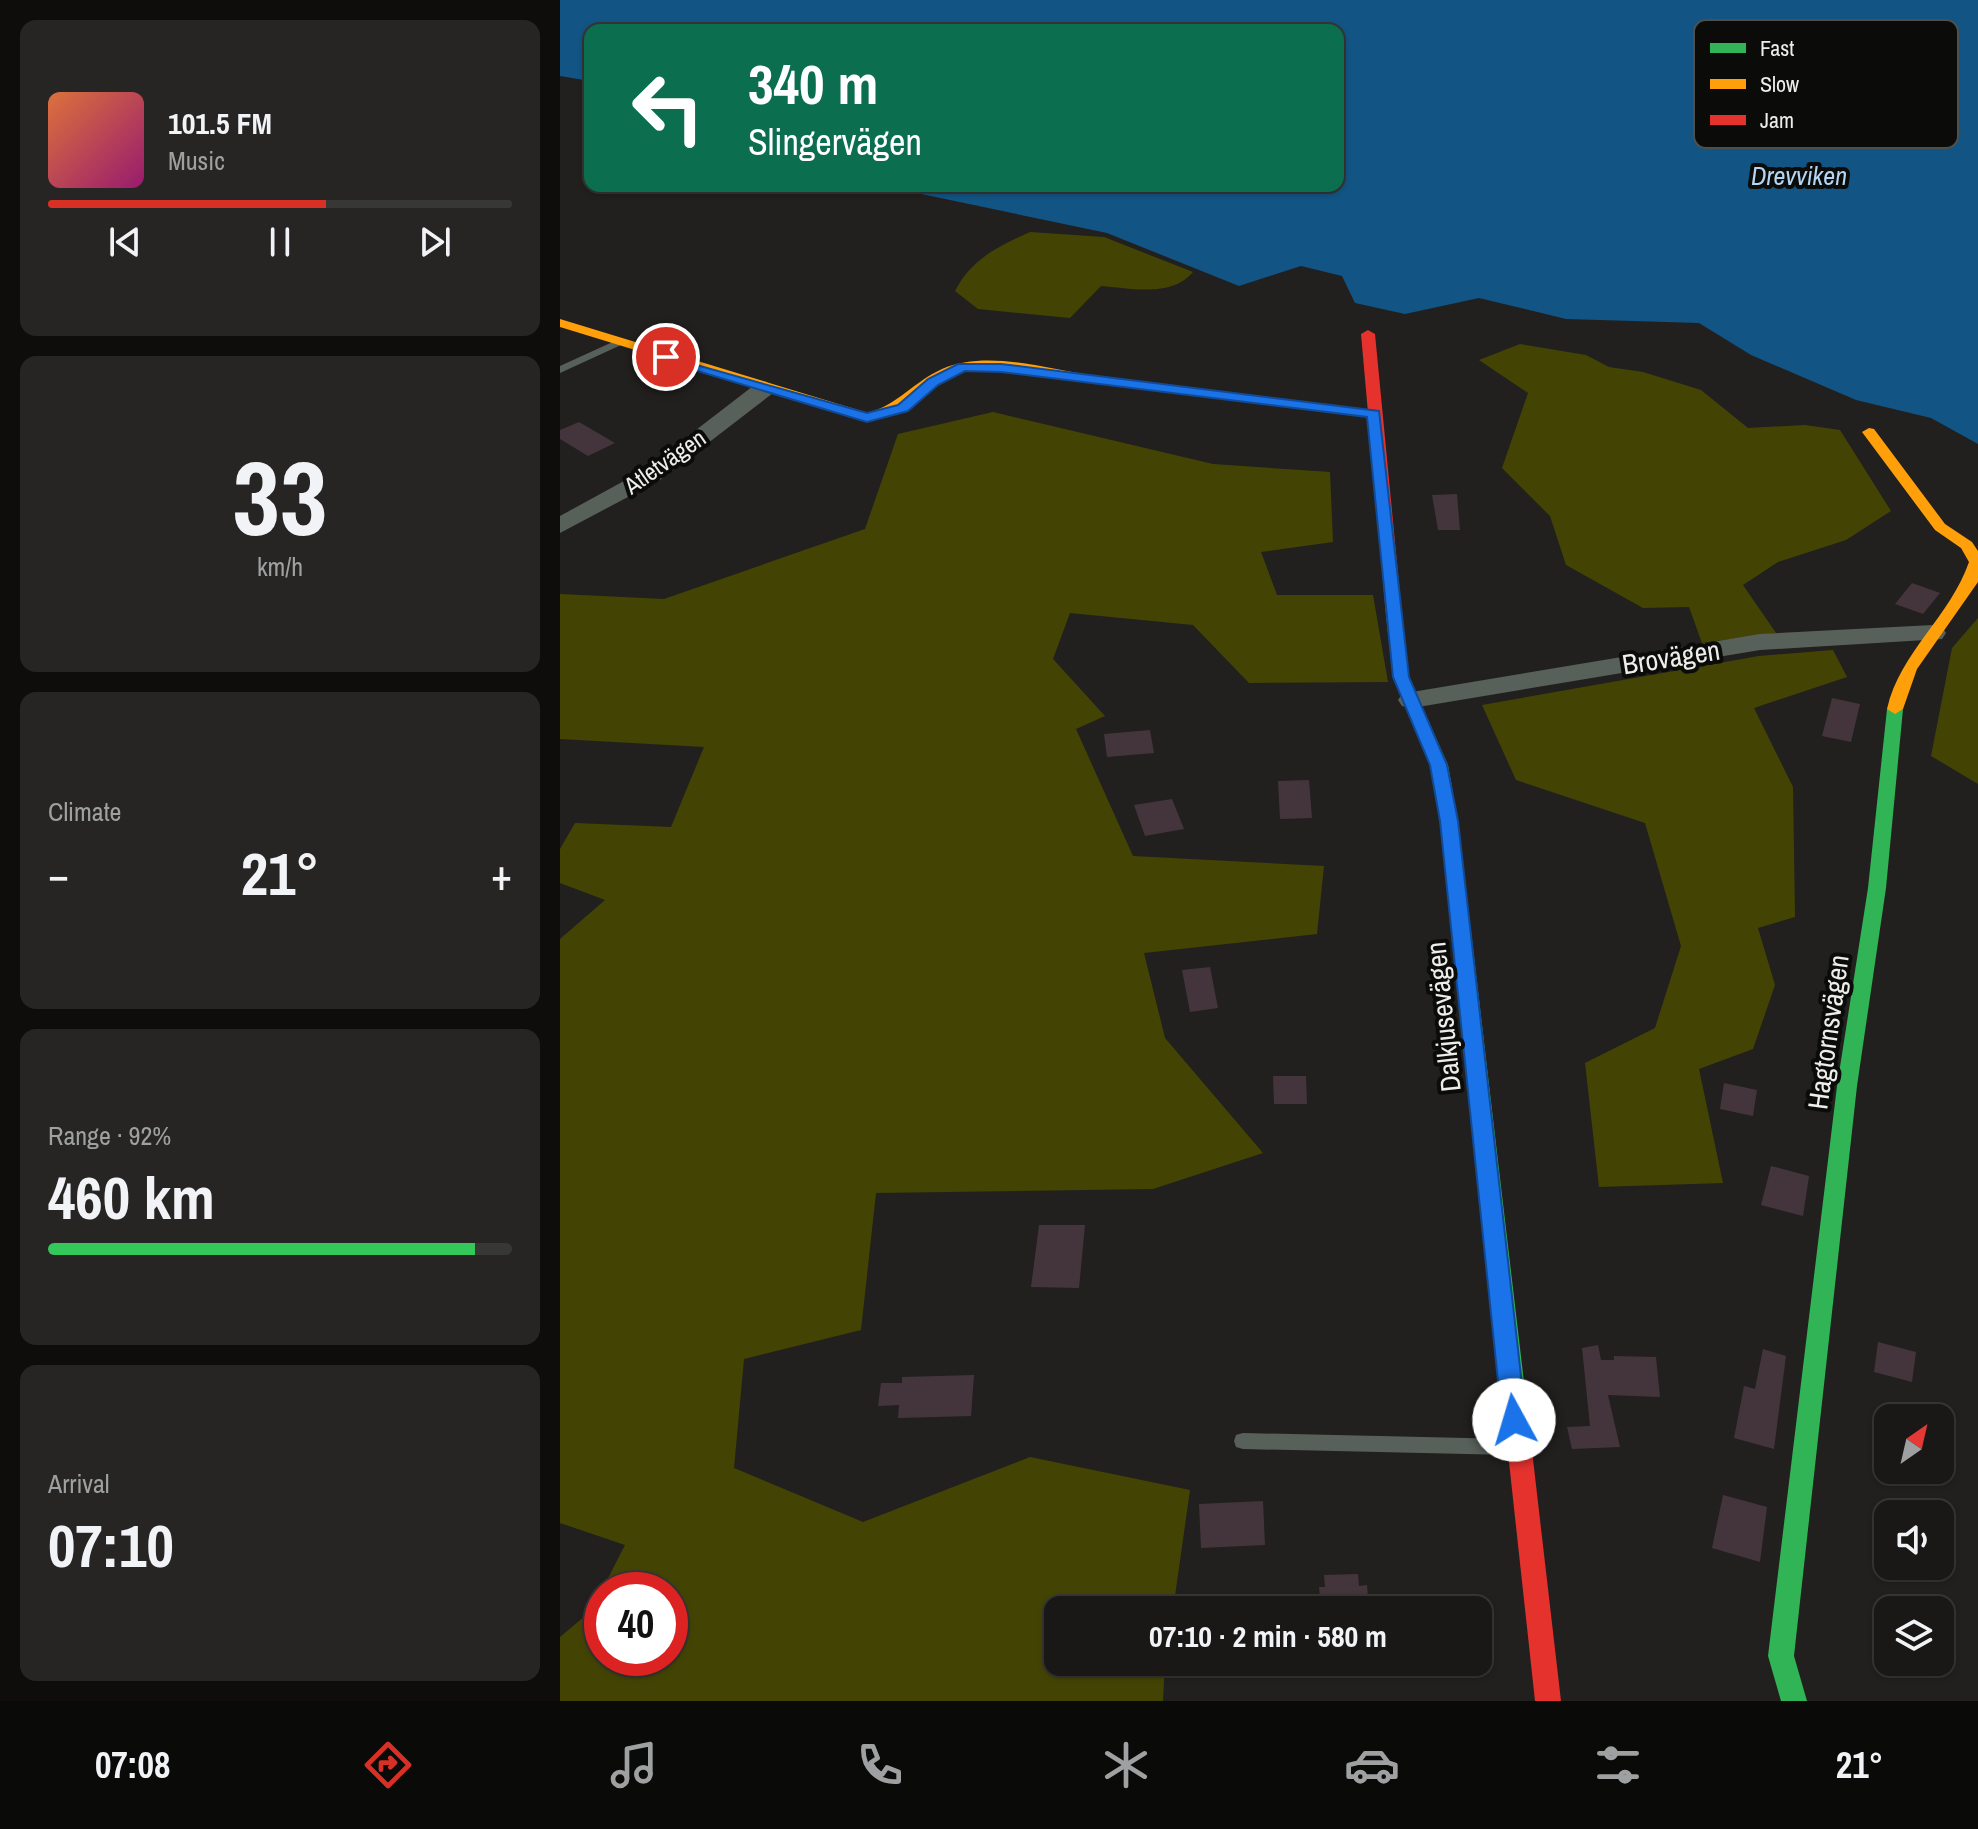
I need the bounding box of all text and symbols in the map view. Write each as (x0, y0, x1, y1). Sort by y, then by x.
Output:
legend (1694, 20, 1958, 148)
text: Fast (1760, 33, 1794, 63)
text: 340 m (748, 46, 878, 121)
icon: left (616, 56, 720, 160)
text: Slow (1760, 69, 1799, 99)
text: 101.5 FM (168, 103, 272, 143)
text: Jam (1760, 105, 1794, 135)
text: Slingervägen (748, 118, 922, 166)
text: Music (168, 143, 225, 178)
water label: Drevviken (1751, 158, 1847, 193)
icon: previous (103, 220, 147, 264)
icon: pause (258, 220, 302, 264)
icon: next (413, 220, 457, 264)
pin (632, 323, 700, 391)
icon: arrive (644, 335, 688, 379)
street label: Atletvägen (616, 421, 712, 502)
text: 33 (233, 427, 327, 567)
text: km/h (257, 549, 303, 584)
street label: Brovägen (1619, 631, 1723, 683)
text: Climate (48, 794, 121, 829)
text: 21° (241, 833, 319, 914)
text: − (48, 844, 69, 904)
text: + (491, 844, 512, 904)
street label: Dalkjusevägen (1416, 940, 1470, 1094)
street label: Hagtornsvägen (1798, 952, 1858, 1112)
text: Range · 92% (48, 1118, 171, 1153)
text: 460 km (48, 1157, 215, 1238)
position arrow (1472, 1378, 1556, 1462)
north arrow (1874, 1404, 1954, 1484)
map controls (1874, 1404, 1954, 1676)
text: Arrival (48, 1466, 110, 1501)
button: sound (1874, 1500, 1954, 1580)
text: 07:10 (48, 1505, 174, 1586)
speed limit sign: 40 (584, 1572, 688, 1676)
button: layers (1874, 1596, 1954, 1676)
text: 07:10 · 2 min · 580 m (1149, 1616, 1387, 1656)
icon: directions (360, 1737, 416, 1793)
icon: music (606, 1737, 662, 1793)
icon: phone (852, 1737, 908, 1793)
icon: climate (1098, 1737, 1154, 1793)
icon: car (1344, 1737, 1400, 1793)
icon: filters (1590, 1737, 1646, 1793)
text: 07:08 (95, 1741, 170, 1789)
text: 21° (1836, 1741, 1883, 1789)

